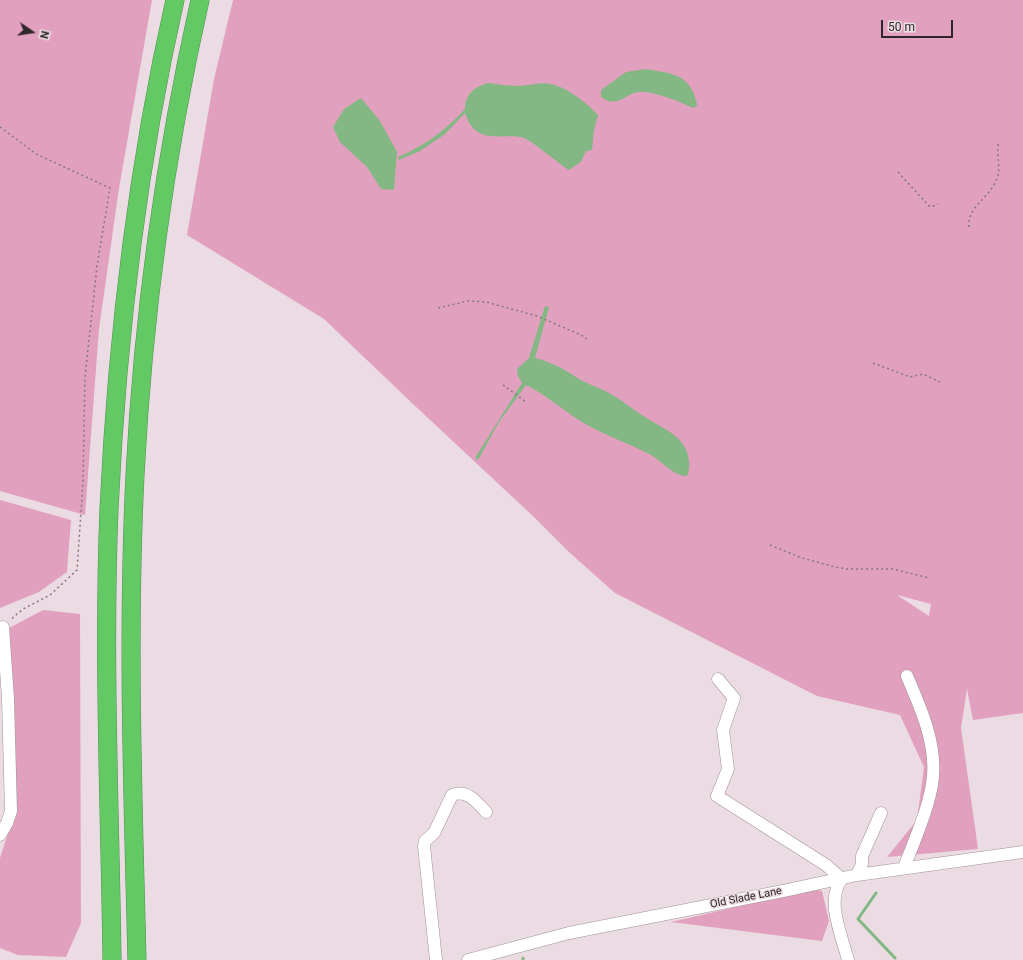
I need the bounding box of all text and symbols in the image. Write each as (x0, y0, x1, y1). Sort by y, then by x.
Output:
north arrow (12, 12, 52, 52)
scale bar (883, 12, 955, 38)
text: 50 m (888, 20, 915, 34)
text: N (37, 30, 51, 40)
street label: Old Slade Lane (709, 885, 783, 911)

